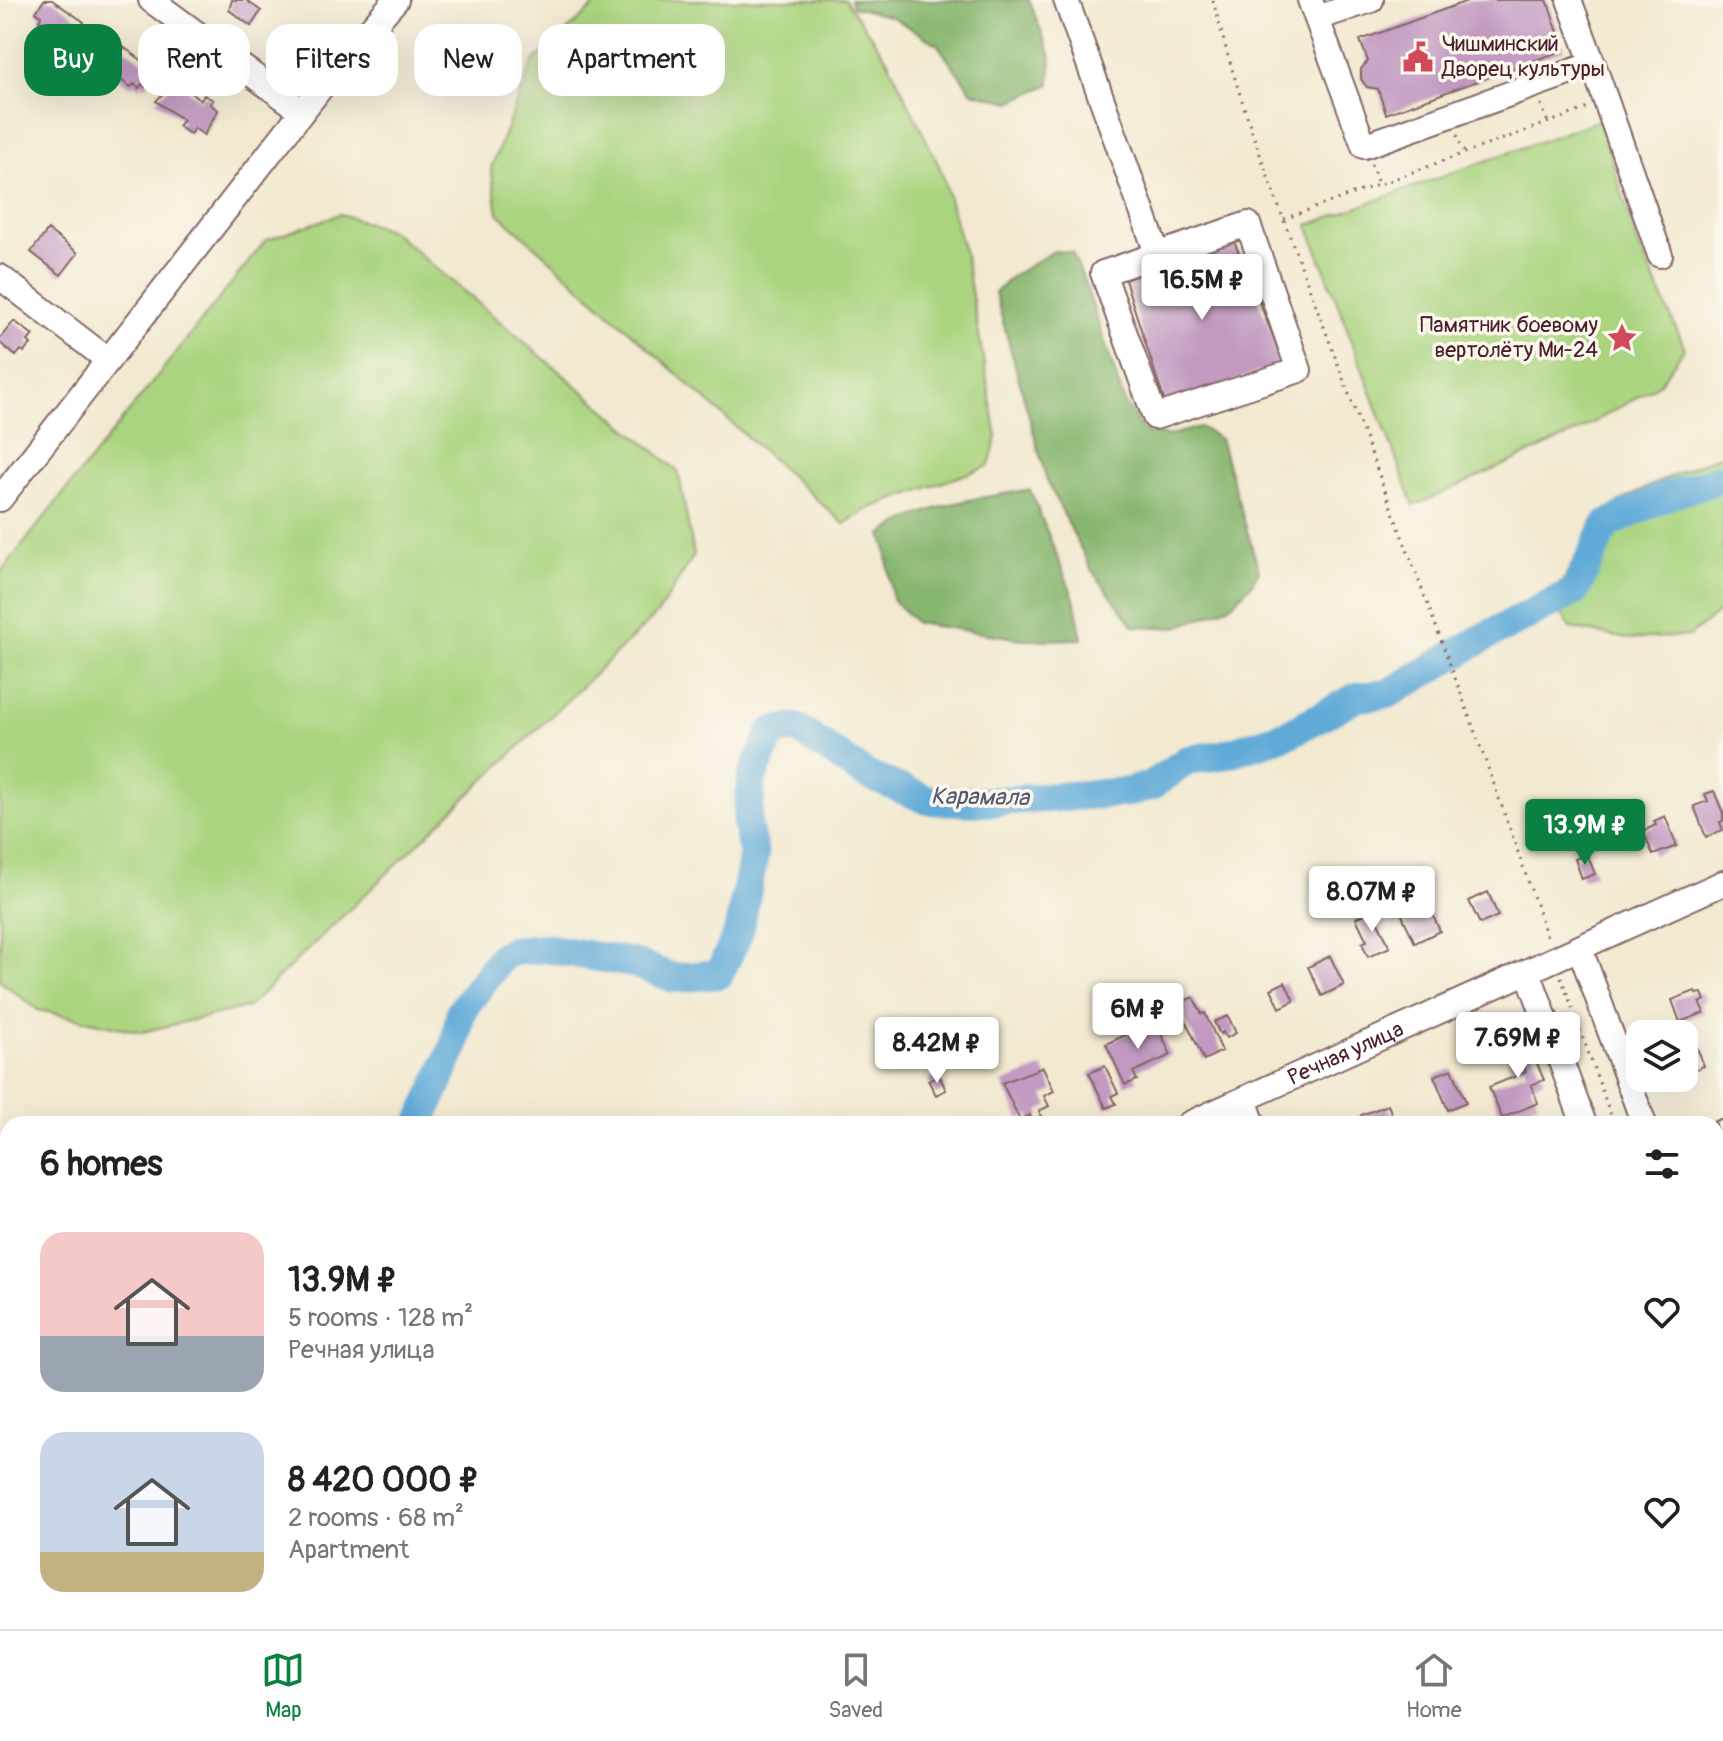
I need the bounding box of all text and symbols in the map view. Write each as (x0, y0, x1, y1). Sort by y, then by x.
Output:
chip: Buy (24, 24, 122, 96)
chip: Rent (138, 24, 250, 96)
chip: Filters (266, 24, 398, 96)
chip: New (414, 24, 522, 96)
chip: Apartment (538, 24, 725, 96)
place label: Чишминский Дворец культуры (1441, 30, 1605, 83)
public building icon: Чишминский Дворец культуры (1401, 40, 1435, 74)
pin: 16.5M ₽ (1128, 254, 1276, 322)
text: 16.5M ₽ (1159, 264, 1245, 296)
place label: Памятник боевому вертолёту Ми-24 (1420, 311, 1598, 364)
place icon: Памятник боевому вертолёту Ми-24 (1605, 321, 1639, 355)
water label: Карамала (931, 782, 1031, 812)
pin: 13.9M ₽ (1511, 799, 1659, 867)
text: 13.9M ₽ (1543, 809, 1627, 841)
pin: 8.07M ₽ (1298, 866, 1446, 934)
text: 8.07M ₽ (1327, 876, 1417, 908)
pin: 6M ₽ (1091, 983, 1185, 1051)
text: 6M ₽ (1110, 993, 1166, 1025)
pin: 7.69M ₽ (1444, 1012, 1592, 1080)
street label: Речная улица (1283, 1015, 1408, 1092)
pin: 8.42M ₽ (863, 1017, 1011, 1085)
map controls (1626, 1020, 1698, 1092)
button: layers (1626, 1020, 1698, 1092)
text: 7.69M ₽ (1474, 1022, 1562, 1054)
text: 8.42M ₽ (893, 1027, 981, 1059)
icon: filters (1640, 1142, 1684, 1186)
text: 6 homes (40, 1143, 163, 1186)
text: 13.9M ₽ (288, 1259, 397, 1302)
icon: home (104, 1264, 200, 1360)
icon: heart (1640, 1290, 1684, 1334)
text: 5 rooms · 128 m² (288, 1302, 473, 1334)
text: Речная улица (288, 1334, 435, 1366)
text: 8 420 000 ₽ (288, 1459, 479, 1502)
icon: home (104, 1464, 200, 1560)
icon: heart (1640, 1490, 1684, 1534)
text: 2 rooms · 68 m² (288, 1502, 464, 1534)
text: Apartment (288, 1534, 409, 1566)
tab: Map (261, 1648, 305, 1724)
tab: Saved (828, 1648, 883, 1724)
tab: Home (1406, 1648, 1461, 1724)

